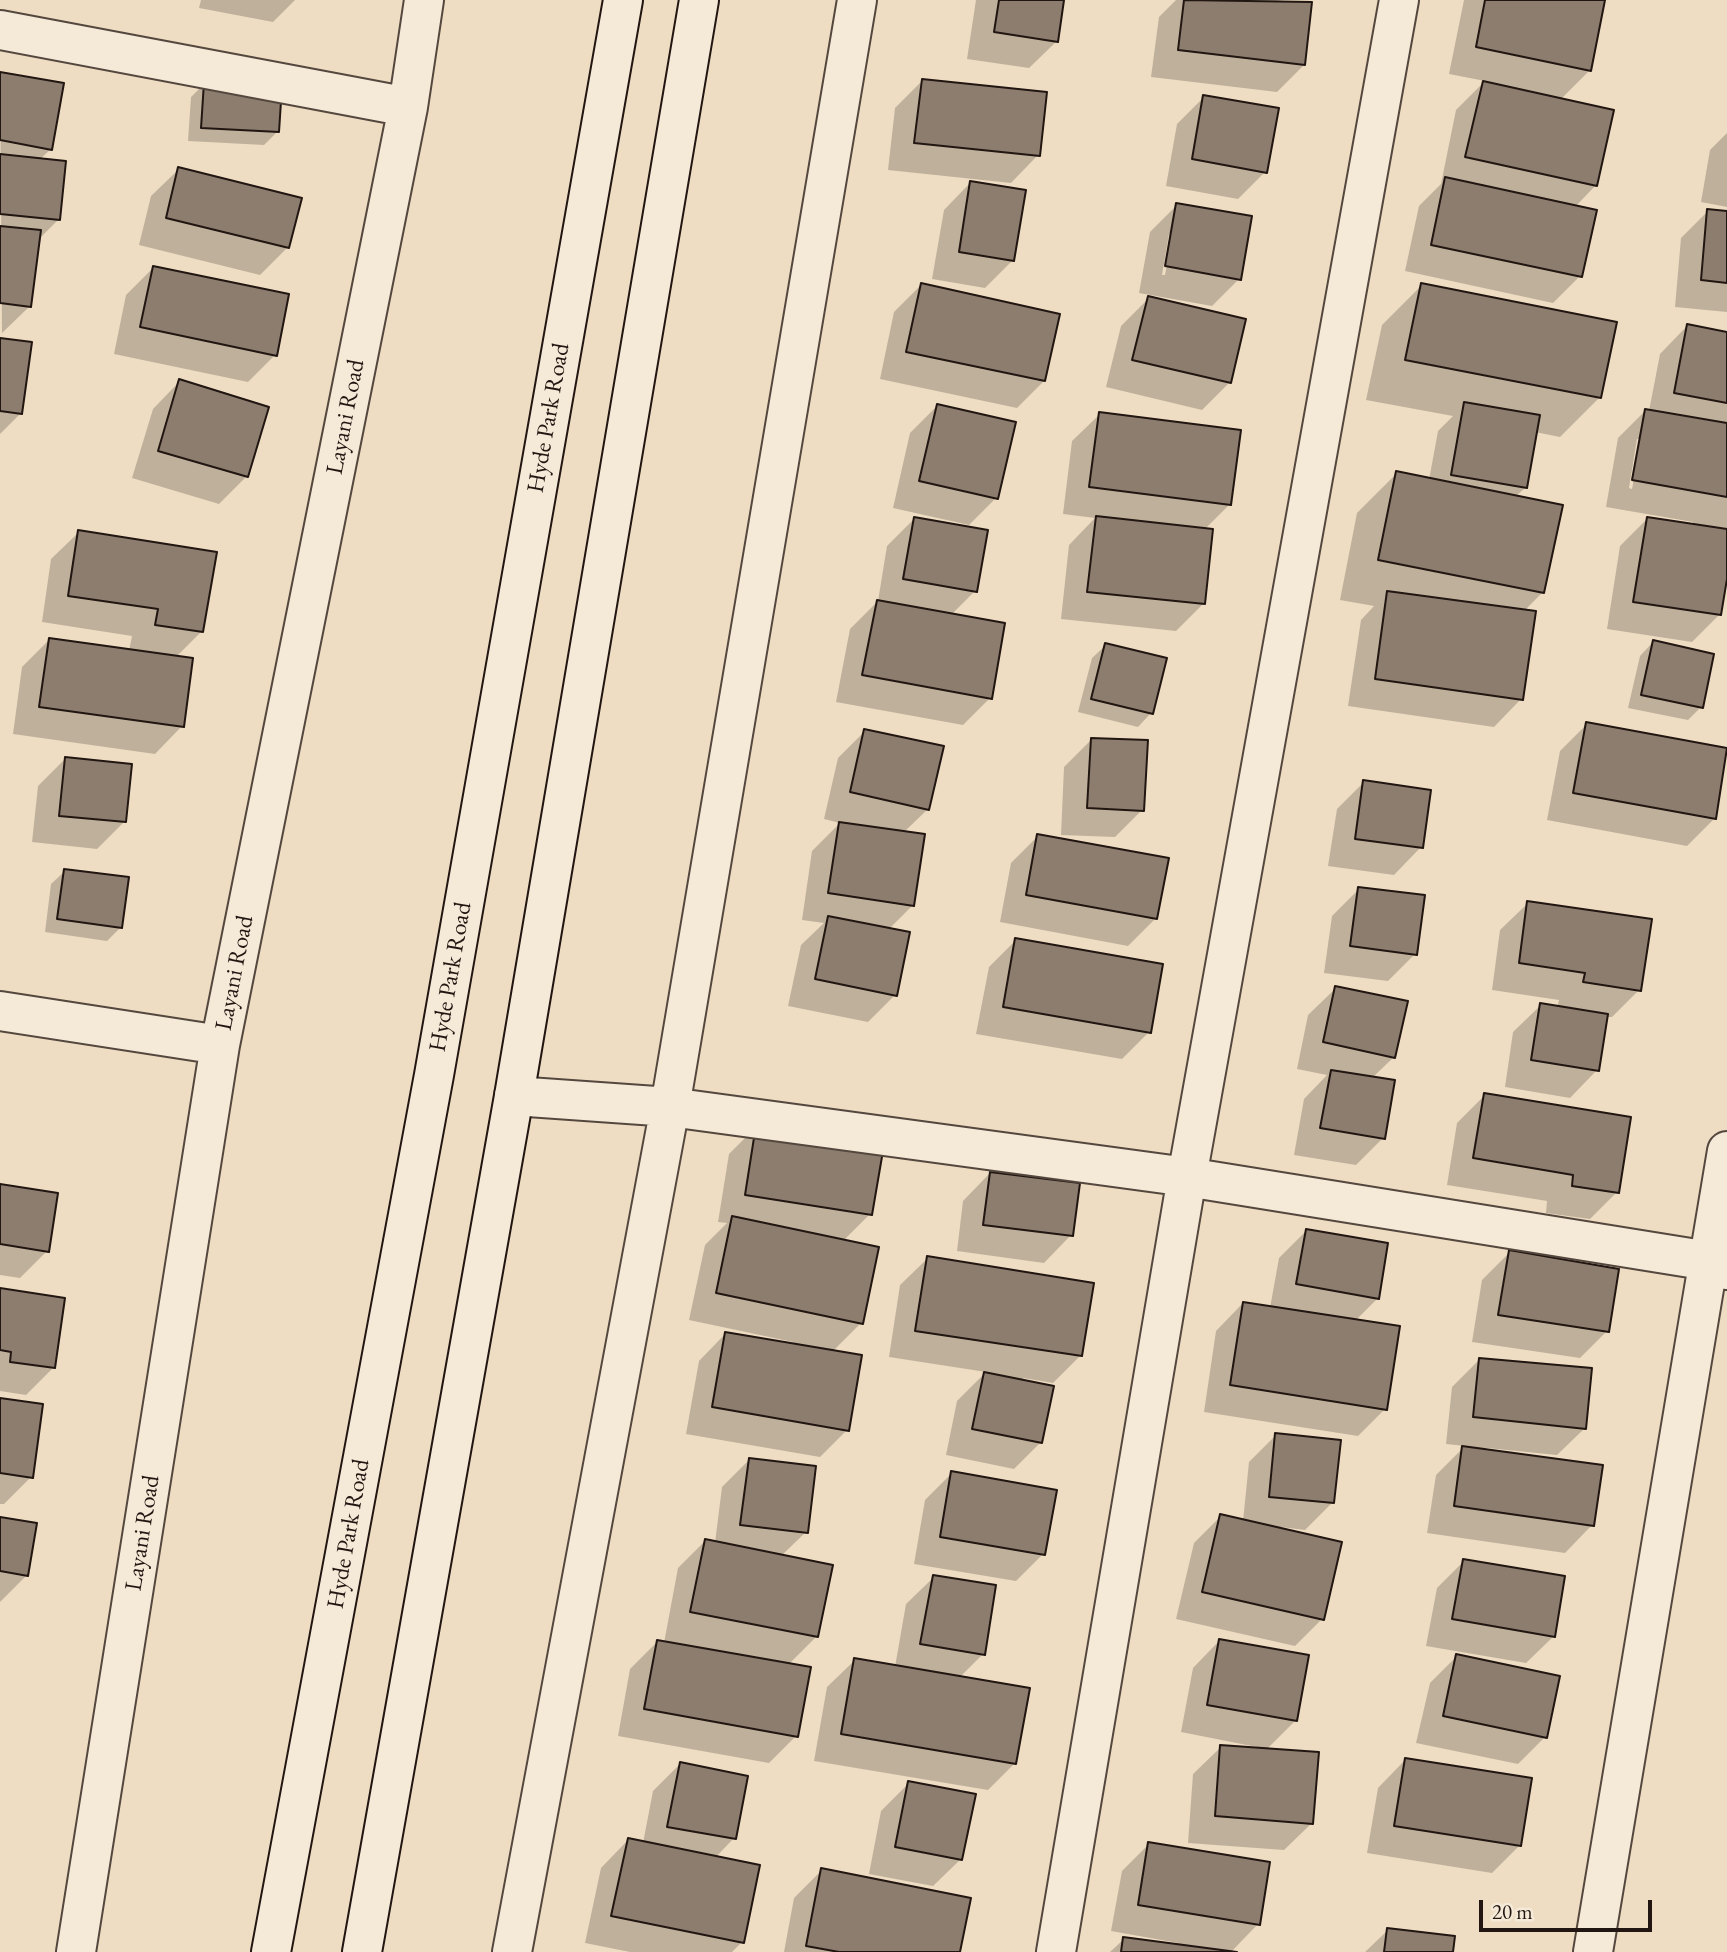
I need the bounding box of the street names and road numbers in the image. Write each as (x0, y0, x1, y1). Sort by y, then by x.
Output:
street label: Hyde Park Road (522, 341, 576, 495)
street label: Layani Road (321, 357, 371, 477)
street label: Hyde Park Road (424, 900, 478, 1054)
street label: Layani Road (210, 913, 260, 1033)
street label: Hyde Park Road (322, 1457, 376, 1611)
street label: Layani Road (120, 1473, 166, 1593)

